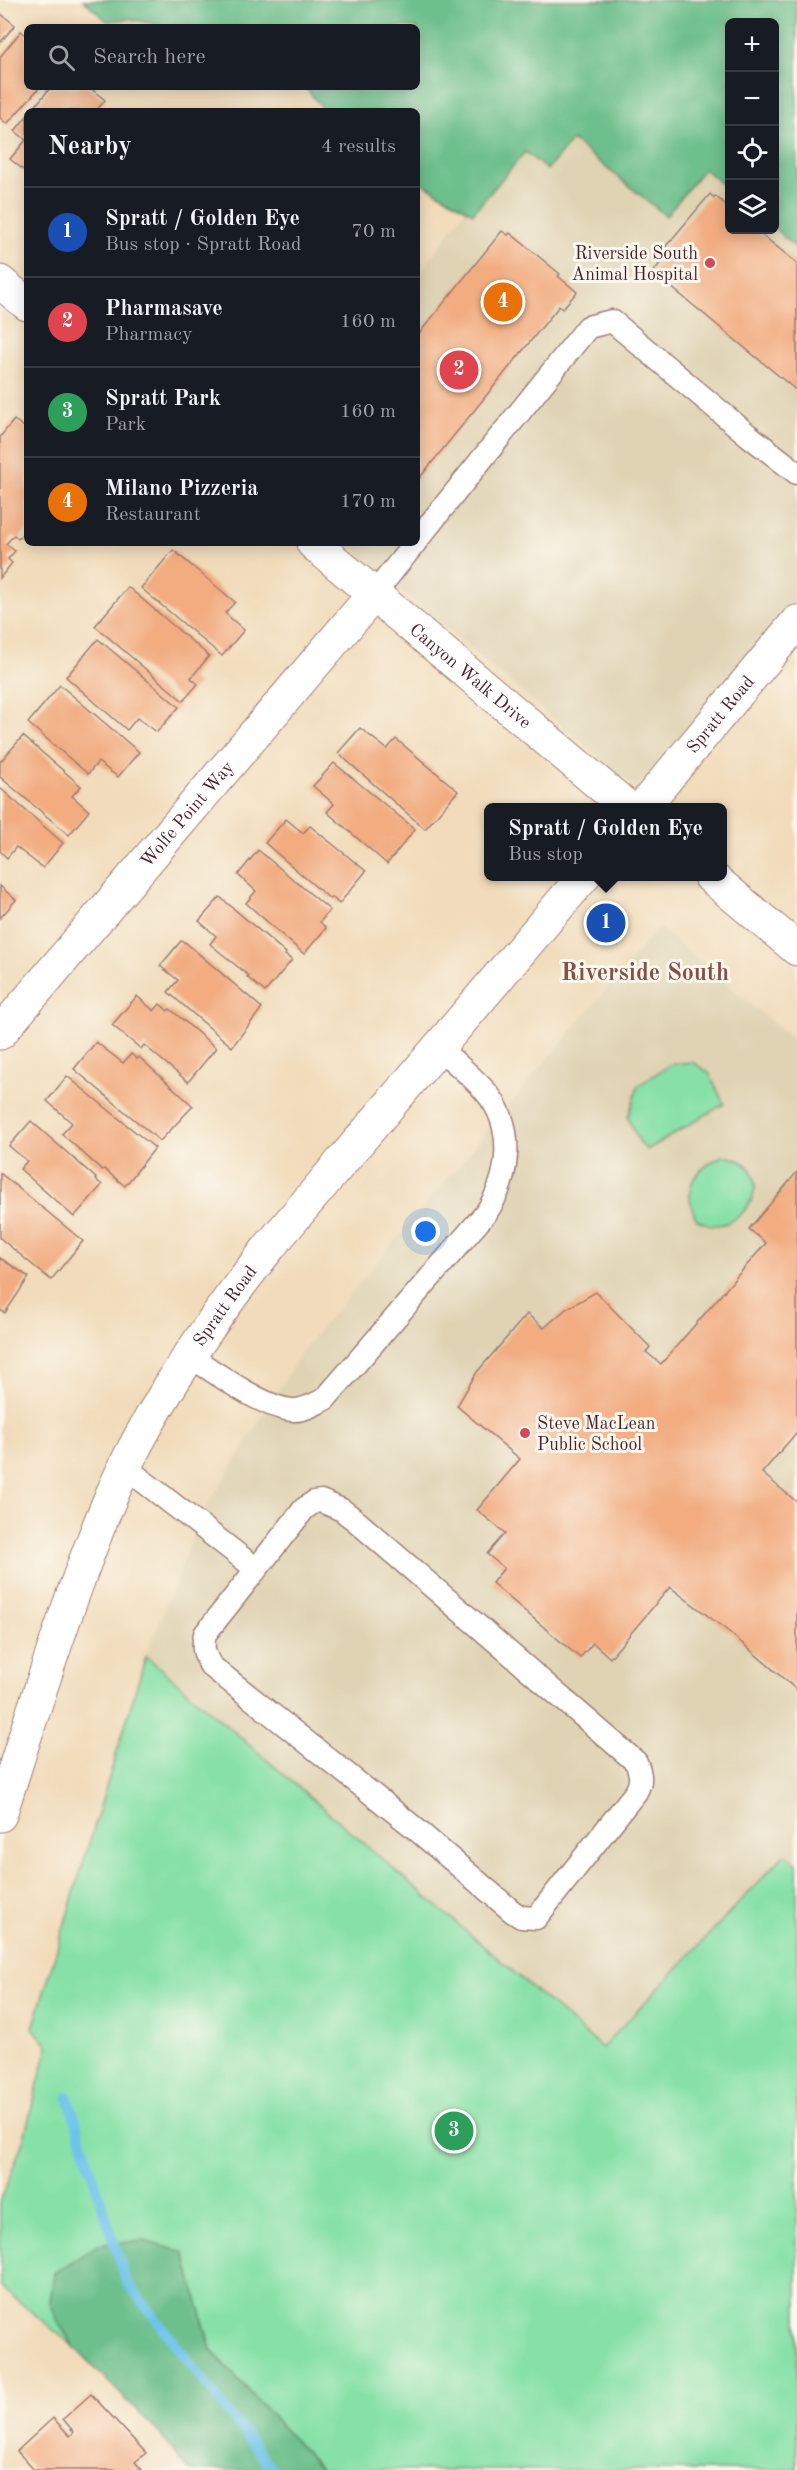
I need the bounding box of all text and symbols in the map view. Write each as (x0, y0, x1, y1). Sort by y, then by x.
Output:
map controls (725, 18, 779, 234)
button: + (725, 18, 779, 72)
search box (24, 24, 420, 90)
icon: search (45, 41, 78, 74)
text: Search here (93, 46, 206, 68)
button: − (725, 72, 779, 126)
button: locate (725, 126, 779, 180)
text: Nearby (48, 134, 132, 160)
text: 4 results (321, 137, 396, 157)
button: layers (725, 180, 779, 234)
text: Spratt / Golden Eye (105, 208, 300, 230)
text: 1 (62, 222, 73, 242)
text: 70 m (351, 222, 396, 242)
text: Bus stop · Spratt Road (105, 235, 302, 255)
place label: Riverside South Animal Hospital (571, 245, 698, 284)
marker: Riverside South Animal Hospital (703, 256, 717, 270)
pin: 4 (484, 280, 522, 324)
text: Pharmasave (105, 298, 223, 320)
text: 2 (62, 312, 73, 332)
text: 160 m (340, 312, 396, 332)
text: Pharmacy (105, 325, 193, 345)
pin: 2 (440, 348, 478, 392)
text: Spratt Park (105, 388, 221, 410)
text: 3 (62, 402, 73, 422)
text: 160 m (340, 402, 396, 422)
text: Park (105, 415, 146, 435)
text: Milano Pizzeria (105, 478, 258, 500)
text: 4 (62, 492, 73, 512)
text: 170 m (340, 492, 396, 512)
text: Restaurant (105, 505, 201, 525)
street label: Canyon Walk Drive (406, 620, 534, 732)
street label: Spratt Road (684, 673, 758, 757)
street label: Wolfe Point Way (138, 758, 238, 871)
popup (484, 803, 727, 881)
text: Spratt / Golden Eye (508, 818, 703, 840)
text: Bus stop (508, 845, 583, 865)
pin: 1 (586, 900, 626, 946)
district label: Riverside South (561, 962, 729, 986)
your location (411, 1217, 440, 1246)
street label: Spratt Road (191, 1263, 261, 1350)
place label: Steve MacLean Public School (537, 1415, 656, 1454)
marker: Steve MacLean Public School (518, 1426, 532, 1440)
pin: 3 (434, 2108, 474, 2154)

